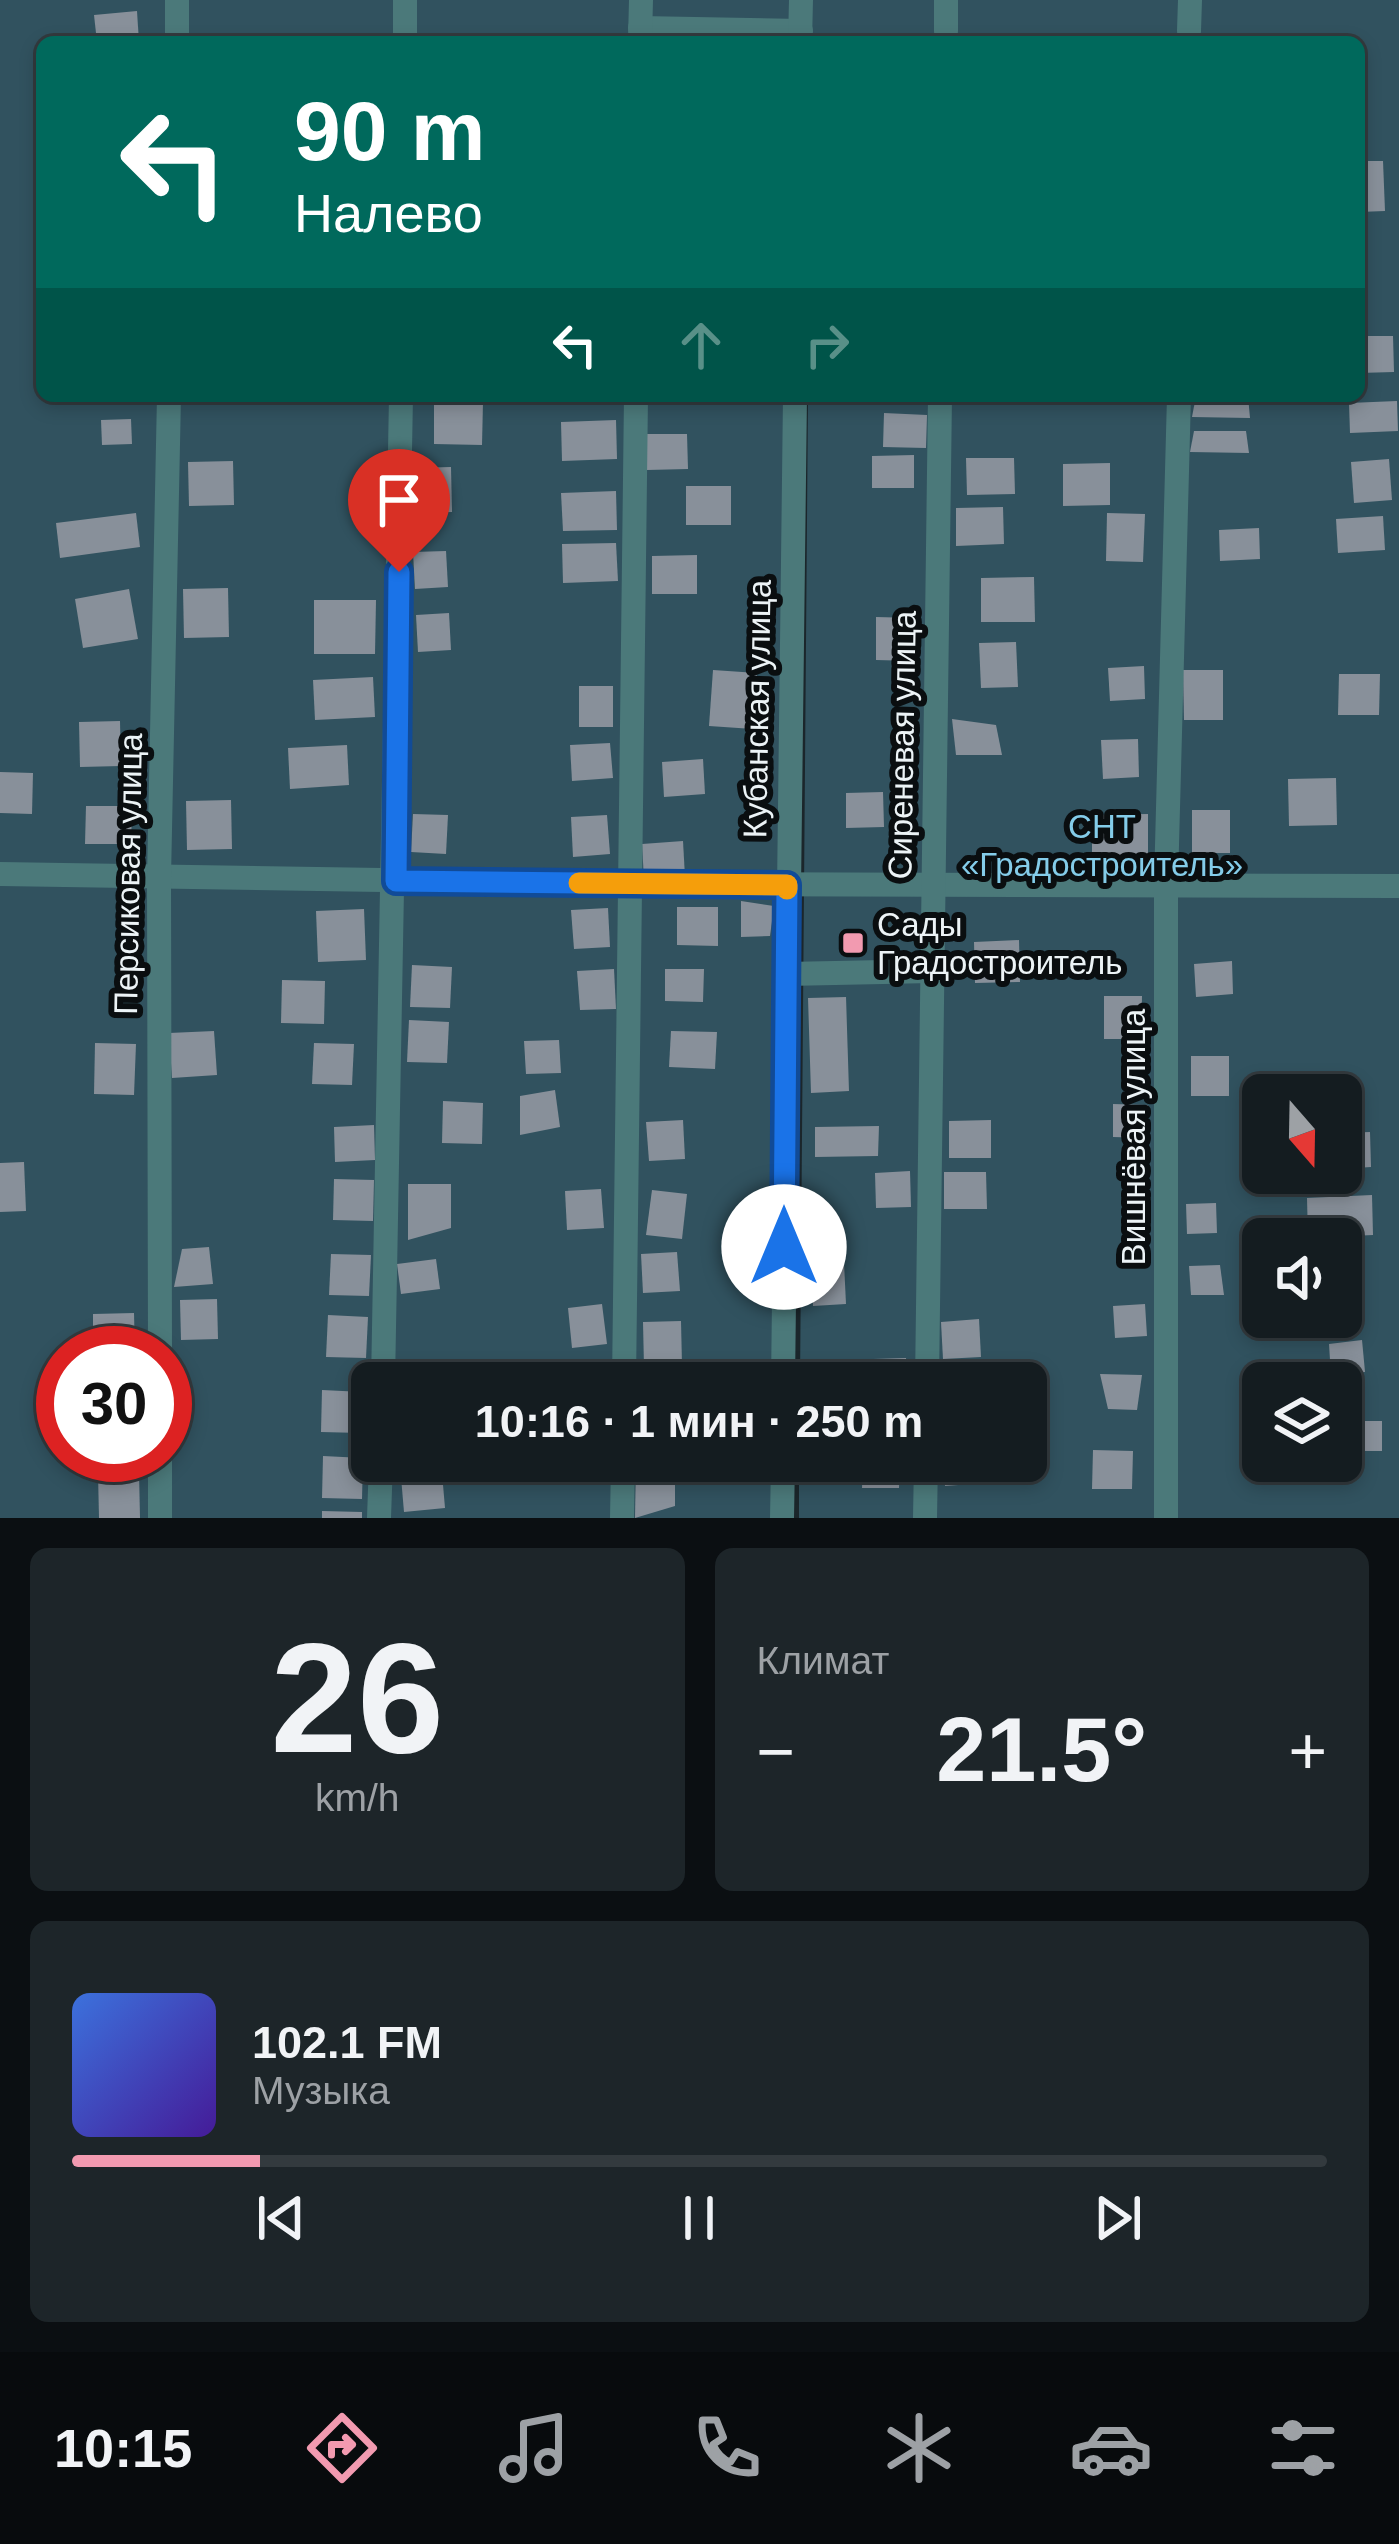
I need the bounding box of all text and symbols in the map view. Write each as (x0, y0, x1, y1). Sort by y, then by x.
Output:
icon: left (96, 84, 252, 240)
text: 90 m (294, 84, 485, 178)
text: Налево (294, 183, 483, 243)
icon: left (542, 312, 608, 378)
icon: ahead (668, 312, 734, 378)
icon: right (794, 312, 860, 378)
pin (348, 449, 450, 572)
icon: arrive (366, 467, 432, 533)
street label: Кубанская улица (736, 579, 778, 839)
street label: Сиреневая улица (881, 610, 923, 880)
street label: Персиковая улица (107, 732, 149, 1015)
park label: СНТ «Градостроитель» (961, 808, 1243, 883)
place label: Сады Градостроитель (877, 906, 1123, 981)
marker: Сады Градостроитель (840, 930, 866, 956)
street label: Вишнёвая улица (1115, 1008, 1152, 1265)
north arrow (1242, 1074, 1362, 1194)
map controls (1242, 1074, 1362, 1482)
position arrow (721, 1184, 847, 1310)
button: sound (1242, 1218, 1362, 1338)
speed limit sign: 30 (36, 1326, 192, 1482)
button: layers (1242, 1362, 1362, 1482)
text: 10:16 · 1 мин · 250 m (475, 1396, 923, 1447)
text: 26 (270, 1611, 444, 1785)
text: Климат (757, 1639, 889, 1682)
text: 21.5° (936, 1700, 1147, 1800)
text: − (757, 1714, 795, 1788)
text: + (1288, 1714, 1327, 1788)
text: km/h (315, 1776, 400, 1819)
text: 102.1 FM (252, 2017, 442, 2068)
text: Музыка (252, 2069, 390, 2112)
icon: previous (248, 2185, 314, 2251)
icon: pause (666, 2185, 732, 2251)
icon: next (1085, 2185, 1151, 2251)
icon: directions (300, 2406, 384, 2490)
icon: music (492, 2406, 576, 2490)
icon: phone (685, 2406, 769, 2490)
icon: climate (877, 2406, 961, 2490)
icon: car (1069, 2406, 1153, 2490)
icon: filters (1261, 2406, 1345, 2490)
text: 10:15 (54, 2418, 192, 2478)

